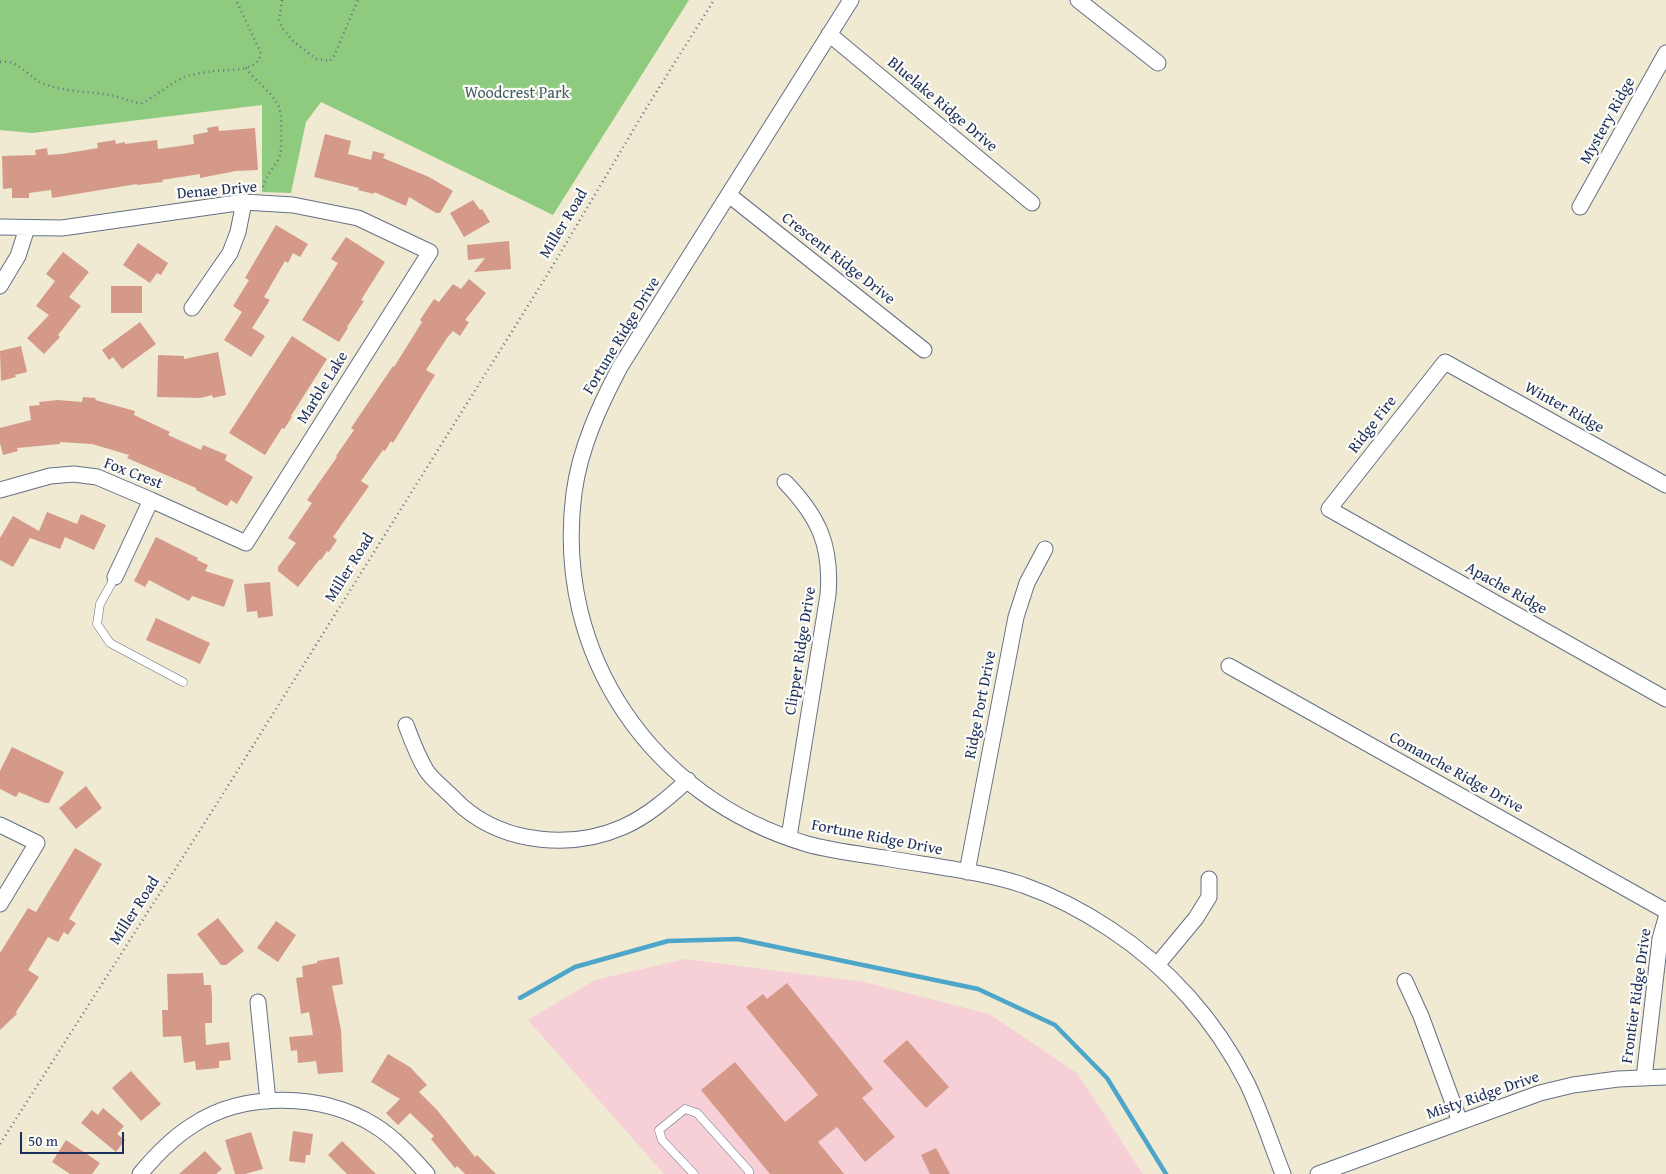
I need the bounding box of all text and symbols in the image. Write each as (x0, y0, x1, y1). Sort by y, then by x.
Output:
street label: Bluelake Ridge Drive (883, 53, 1001, 157)
street label: Mystery Ridge (1576, 74, 1640, 168)
park label: Woodcrest Park (464, 84, 570, 104)
street label: Denae Drive (176, 178, 258, 204)
street label: Miller Road (536, 186, 592, 262)
street label: Crescent Ridge Drive (777, 209, 899, 309)
street label: Fortune Ridge Drive (579, 274, 665, 398)
street label: Marble Lake (293, 348, 353, 428)
street label: Winter Ridge (1521, 378, 1607, 438)
street label: Ridge Fire (1345, 393, 1401, 457)
street label: Fox Crest (101, 454, 165, 494)
street label: Miller Road (321, 530, 379, 606)
street label: Apache Ridge (1462, 559, 1550, 619)
street label: Clipper Ridge Drive (781, 585, 821, 717)
street label: Ridge Port Drive (961, 649, 1001, 761)
street label: Comanche Ridge Drive (1386, 728, 1526, 818)
street label: Fortune Ridge Drive (810, 816, 944, 860)
street label: Miller Road (106, 873, 164, 949)
street label: Frontier Ridge Drive (1618, 927, 1656, 1065)
street label: Misty Ridge Drive (1424, 1068, 1542, 1124)
scale bar (22, 1122, 126, 1154)
text: 50 m (28, 1130, 58, 1151)

